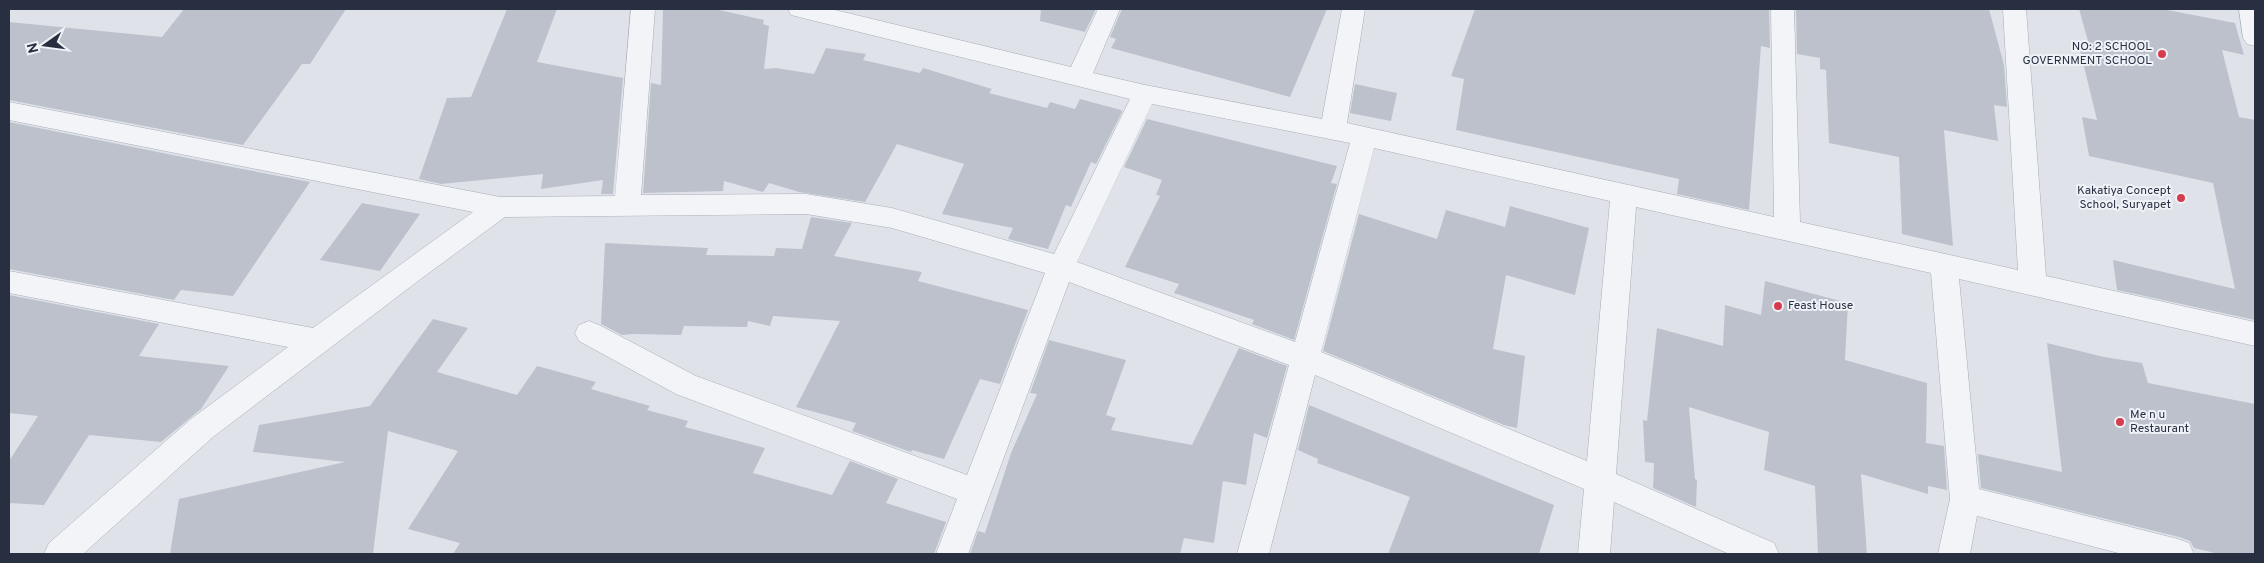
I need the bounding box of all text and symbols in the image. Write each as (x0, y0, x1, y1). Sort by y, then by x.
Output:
north arrow (20, 20, 70, 70)
place label: NO: 2 SCHOOL GOVERNMENT SCHOOL (2023, 39, 2152, 69)
text: N (24, 41, 43, 55)
marker: NO: 2 SCHOOL GOVERNMENT SCHOOL (2156, 48, 2168, 60)
place label: Kakatiya Concept School, Suryapet (2077, 183, 2171, 213)
marker: Kakatiya Concept School, Suryapet (2175, 192, 2187, 204)
place label: Feast House (1788, 298, 1853, 314)
marker: Feast House (1772, 300, 1784, 312)
place label: Me n u Restaurant (2130, 407, 2189, 437)
marker: Me n u Restaurant (2114, 416, 2126, 428)

